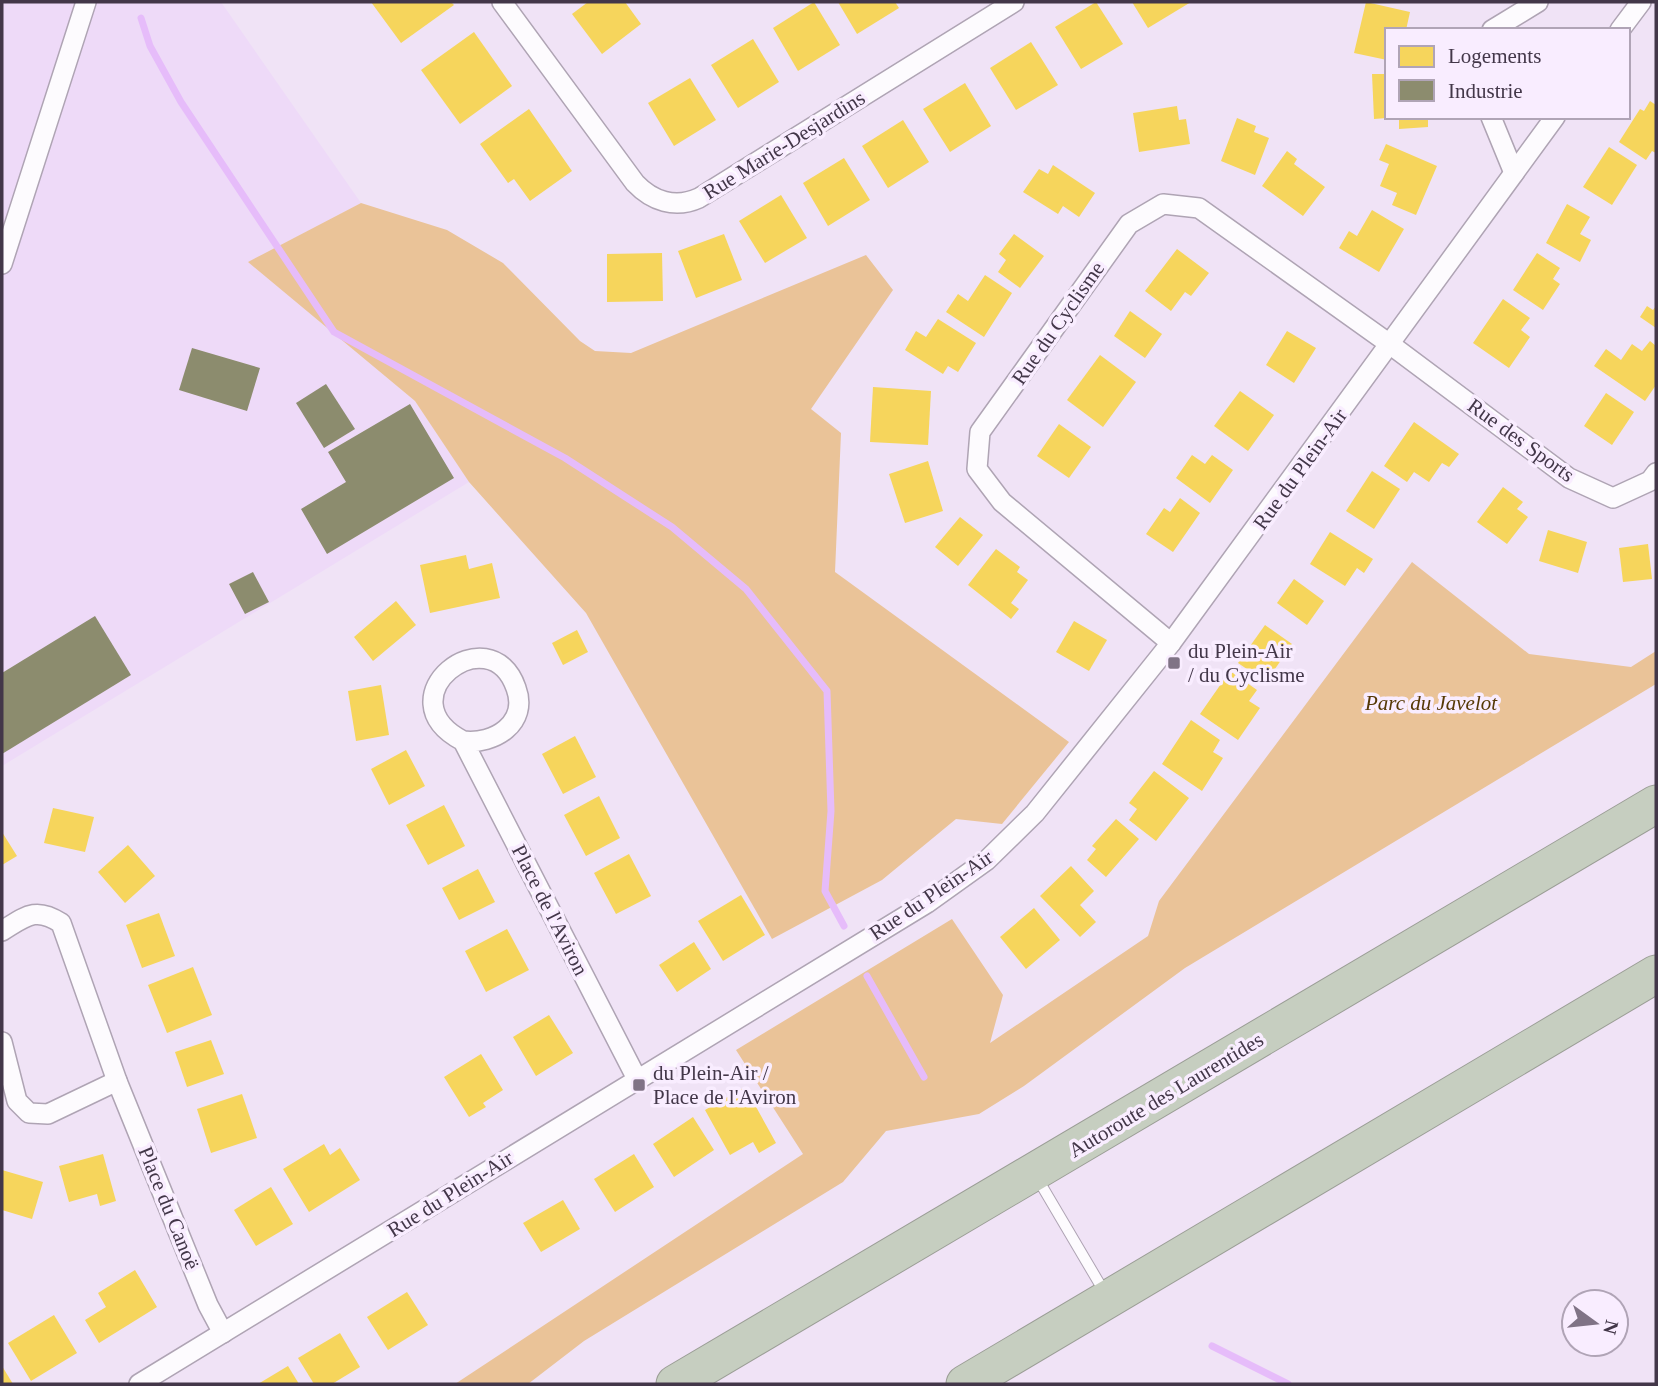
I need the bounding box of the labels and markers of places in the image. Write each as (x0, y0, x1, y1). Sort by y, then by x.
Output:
place label: du Plein-Air / du Cyclisme (1188, 639, 1305, 687)
marker: du Plein-Air / du Cyclisme (1166, 655, 1182, 671)
place label: du Plein-Air / Place de l'Aviron (653, 1061, 797, 1109)
marker: du Plein-Air / Place de l'Aviron (631, 1077, 647, 1093)

